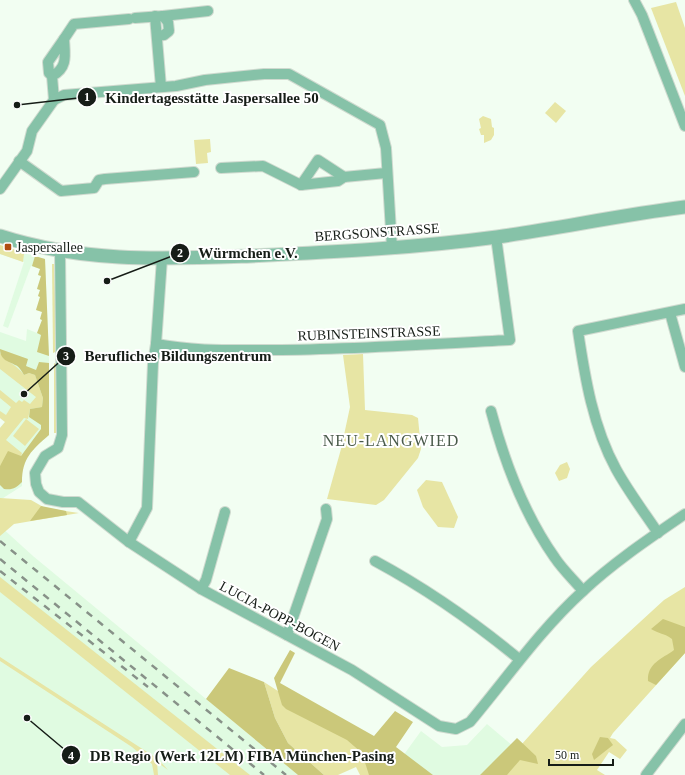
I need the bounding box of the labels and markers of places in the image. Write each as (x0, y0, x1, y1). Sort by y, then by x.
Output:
callout: Kindertagesstätte Jaspersallee 50 (77, 84, 327, 111)
place label: Jaspersallee (16, 240, 83, 255)
callout: Würmchen e.V. (170, 240, 305, 267)
marker: Jaspersallee (3, 242, 13, 252)
callout: Berufliches Bildungszentrum (56, 343, 280, 370)
callout: DB Regio (Werk 12LM) FIBA München-Pasing (61, 742, 402, 769)

